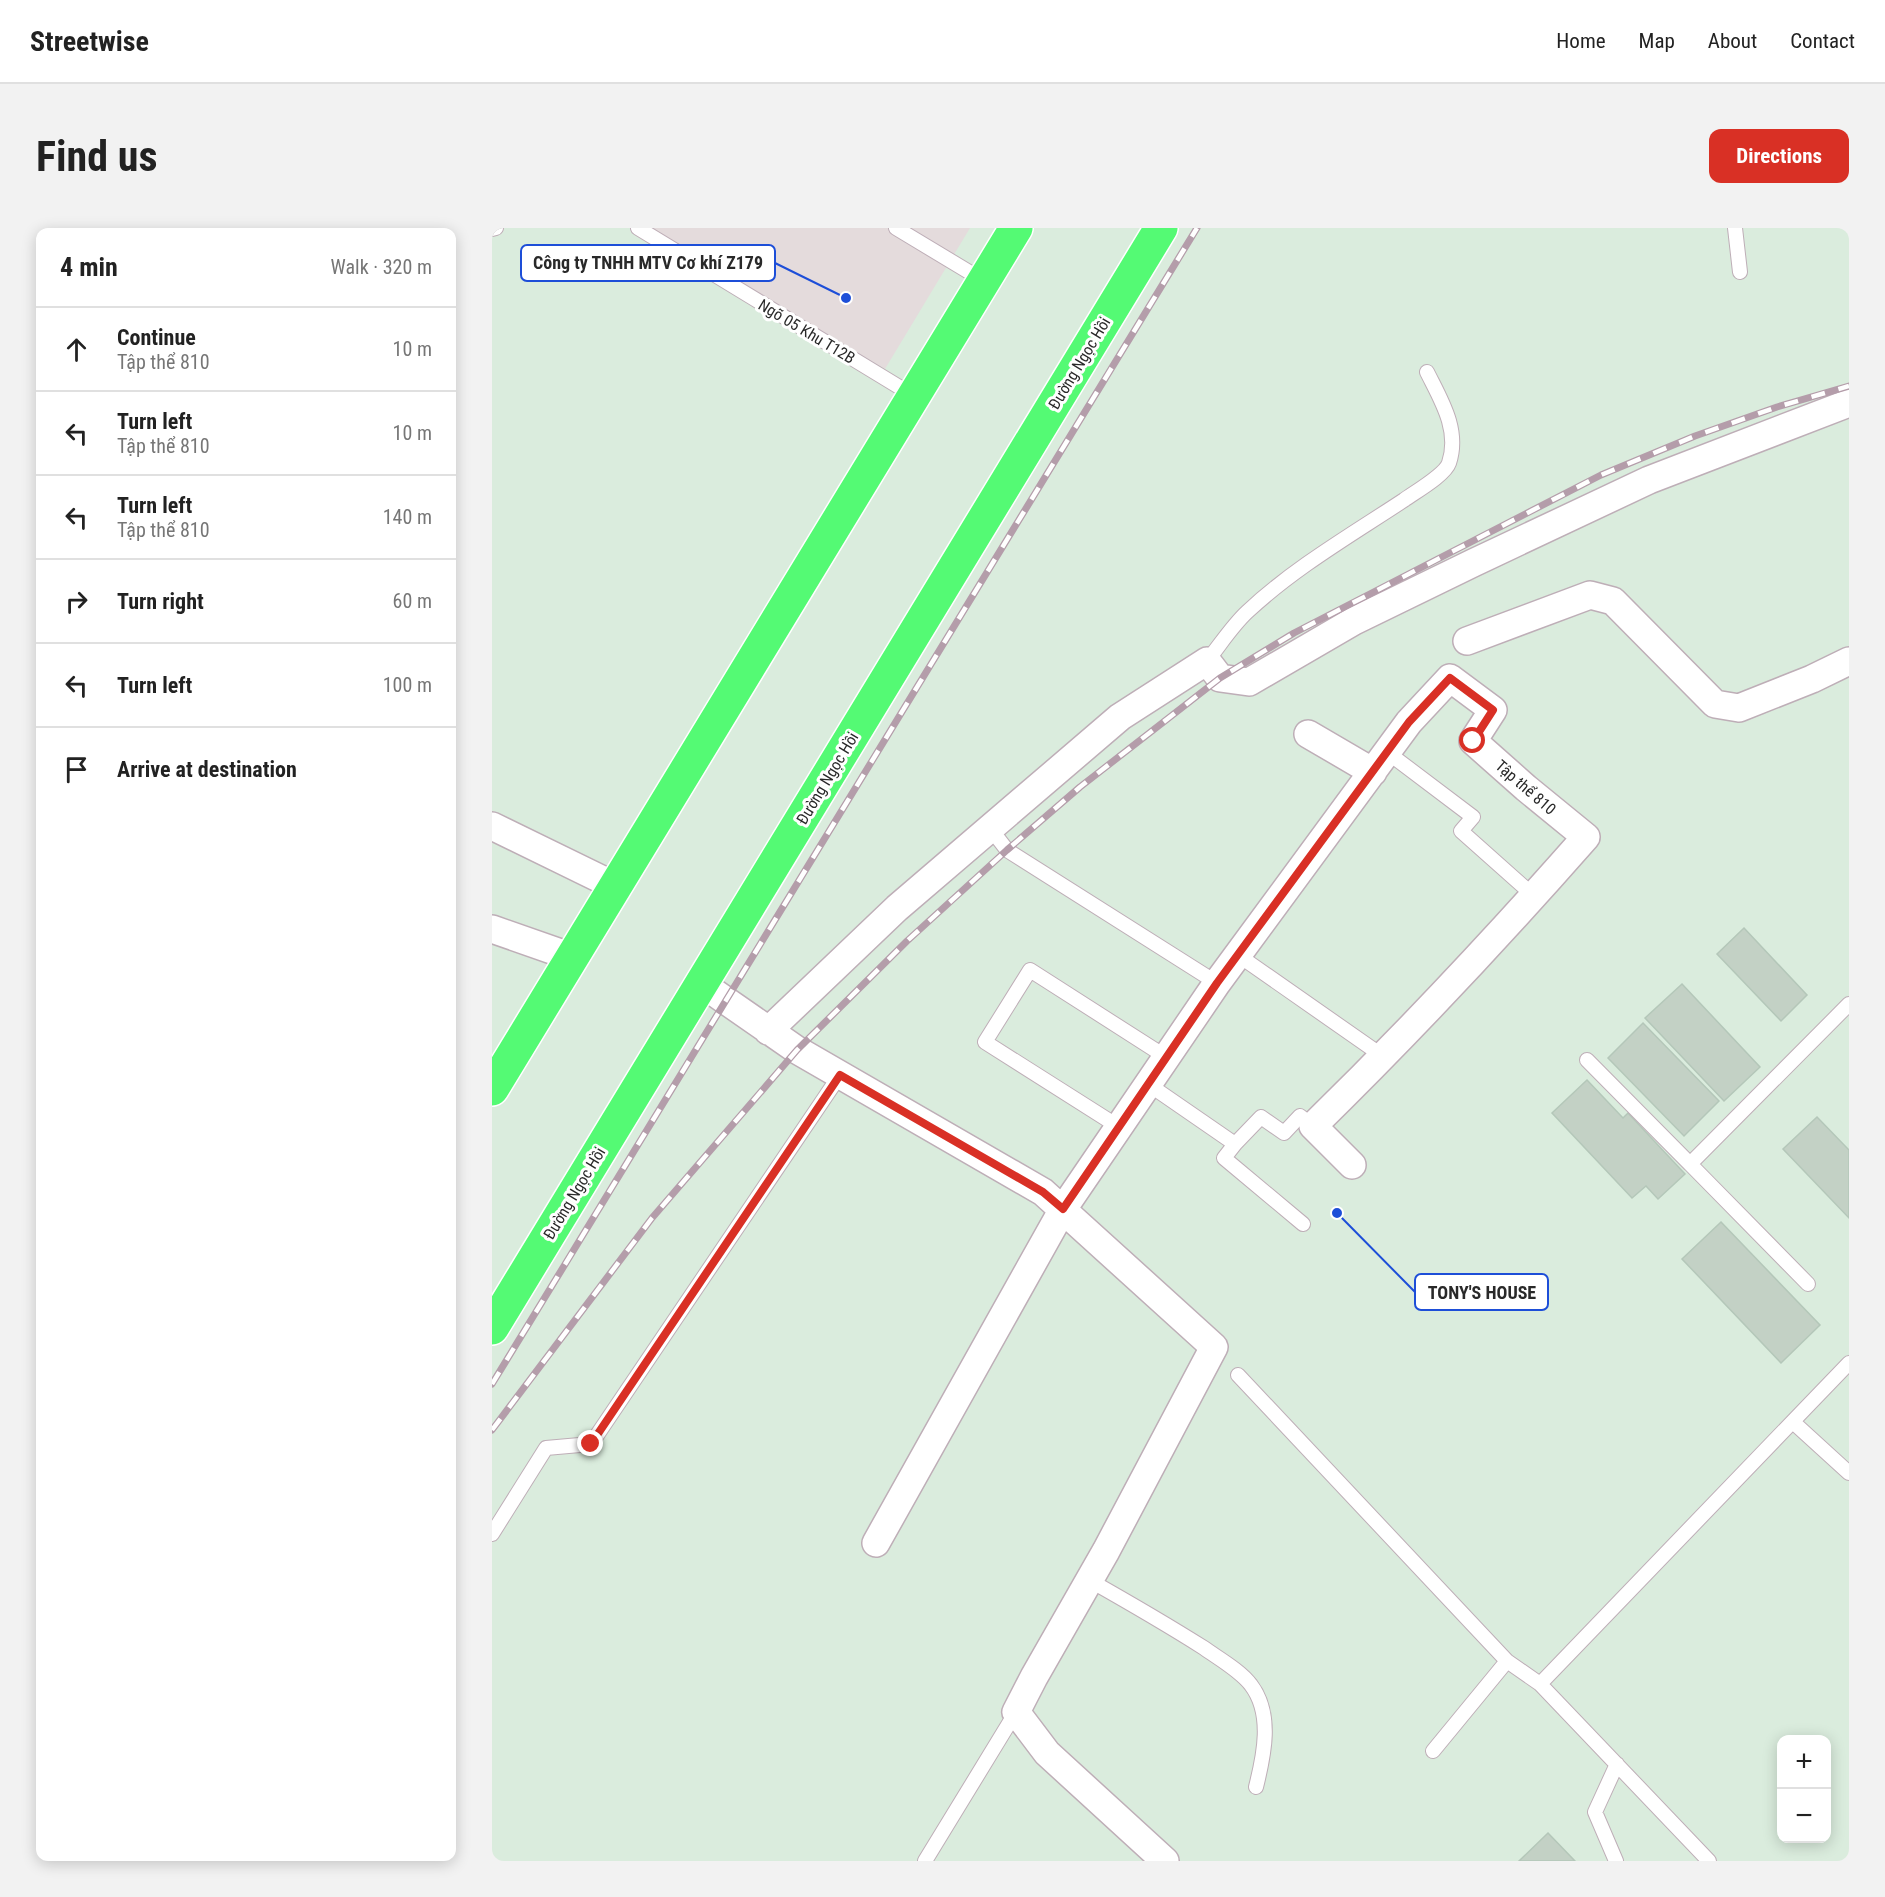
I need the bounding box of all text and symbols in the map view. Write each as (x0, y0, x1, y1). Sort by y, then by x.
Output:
text: Streetwise (30, 25, 149, 58)
text: Home (1556, 29, 1606, 53)
text: Map (1639, 29, 1675, 53)
text: About (1708, 29, 1757, 53)
text: Contact (1790, 29, 1855, 53)
button: Directions (1709, 129, 1849, 183)
text: Find us (36, 132, 157, 181)
callout: Công ty TNHH MTV Cơ khí Z179 (521, 245, 775, 281)
text: 4 min (60, 252, 118, 282)
text: Công ty TNHH MTV Cơ khí Z179 (533, 252, 763, 273)
text: Walk · 320 m (331, 255, 432, 279)
street label: Ngõ 05 Khu T12B (755, 295, 859, 368)
street label: Đường Ngọc Hồi (1044, 314, 1114, 413)
text: Continue (117, 325, 196, 350)
icon: ahead (60, 333, 93, 366)
text: 10 m (393, 337, 432, 361)
text: Tập thể 810 (117, 350, 210, 374)
text: Turn left (117, 409, 192, 434)
icon: left (60, 417, 93, 450)
text: 10 m (393, 421, 432, 445)
text: Tập thể 810 (117, 434, 210, 458)
text: Turn left (117, 493, 192, 518)
icon: left (60, 501, 93, 534)
text: 140 m (383, 505, 432, 529)
text: Tập thể 810 (117, 518, 210, 542)
icon: right (60, 585, 93, 618)
text: Turn right (117, 589, 204, 614)
text: 60 m (393, 589, 432, 613)
icon: left (60, 669, 93, 702)
text: Turn left (117, 673, 192, 698)
text: 100 m (383, 673, 432, 697)
route start (1459, 727, 1485, 753)
street label: Đường Ngọc Hồi (792, 729, 862, 828)
icon: arrive (60, 753, 93, 786)
street label: Tập thể 810 (1492, 756, 1560, 819)
text: Arrive at destination (117, 757, 297, 782)
street label: Đường Ngọc Hồi (539, 1144, 609, 1243)
callout: TONY'S HOUSE (1415, 1274, 1548, 1310)
text: TONY'S HOUSE (1428, 1282, 1536, 1303)
route end (577, 1430, 603, 1456)
map controls (1777, 1735, 1831, 1843)
button: + (1777, 1735, 1831, 1789)
button: − (1777, 1789, 1831, 1843)

